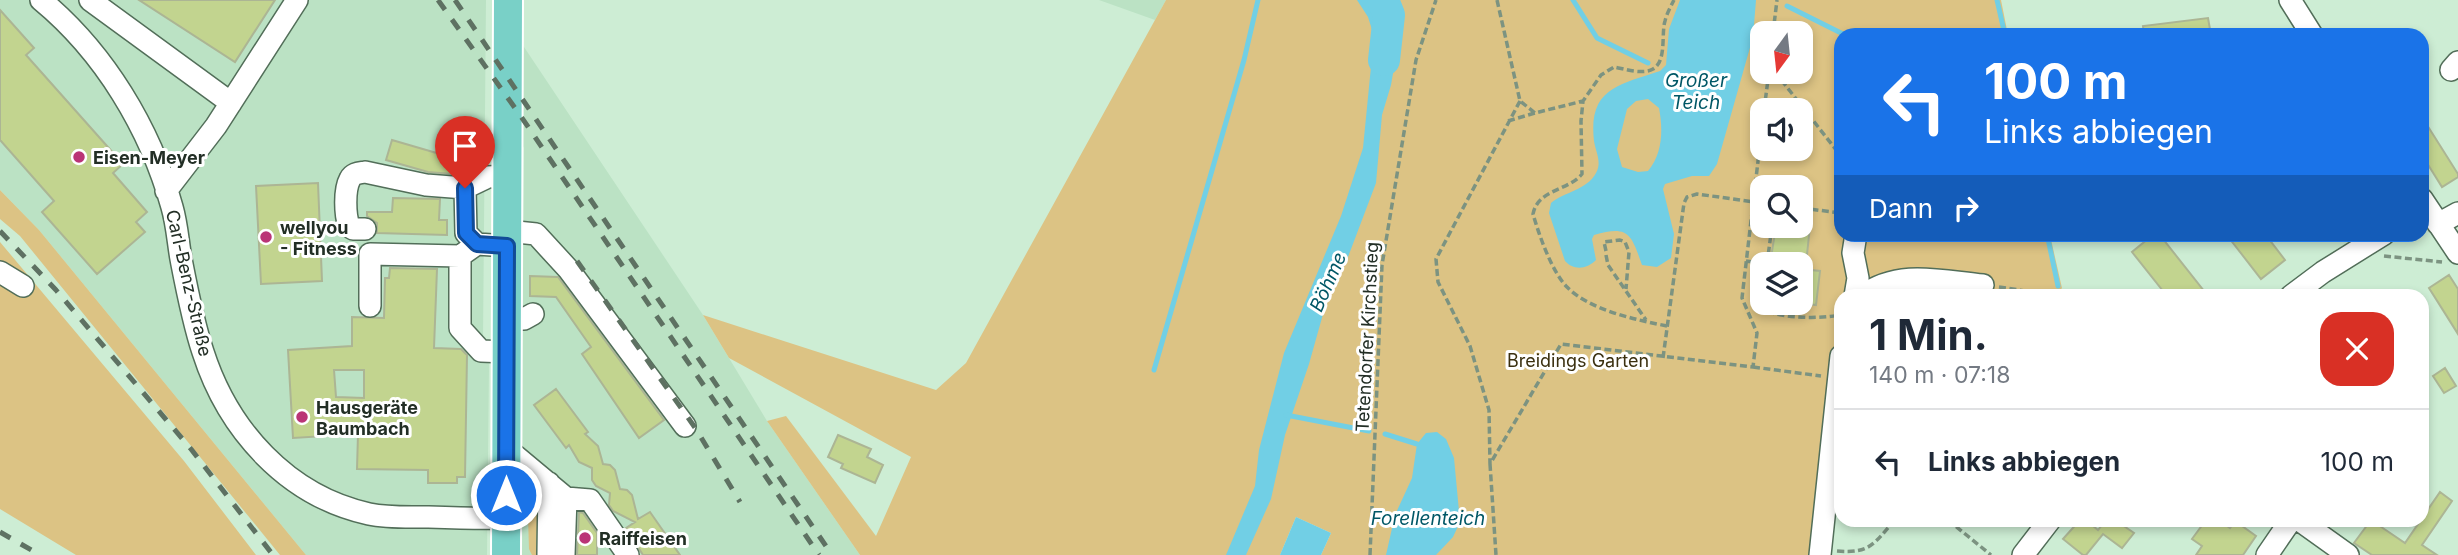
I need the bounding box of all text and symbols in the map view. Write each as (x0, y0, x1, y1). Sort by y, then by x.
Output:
north arrow (1750, 21, 1813, 84)
map controls (1750, 21, 1813, 315)
text: 100 m (1984, 52, 2128, 111)
icon: left (1869, 56, 1960, 147)
water label: Großer Teich (1665, 69, 1728, 114)
button: sound (1750, 98, 1813, 161)
text: Links abbiegen (1984, 112, 2213, 151)
pin (435, 116, 495, 188)
icon: arrive (446, 127, 484, 165)
place label: Eisen-Meyer (93, 147, 205, 168)
marker: Eisen-Meyer (71, 149, 87, 165)
button: search (1750, 175, 1813, 238)
icon: right (1947, 189, 1985, 227)
text: Dann (1869, 193, 1933, 224)
street label: Carl-Benz-Straße (162, 208, 216, 358)
place label: wellyou - Fitness (280, 217, 357, 259)
marker: wellyou - Fitness (258, 229, 274, 245)
street label: Tetendorfer Kirchstieg (1352, 241, 1382, 433)
water label: Böhme (1305, 249, 1351, 315)
button: layers (1750, 252, 1813, 315)
text: 1 Min. (1869, 309, 1988, 360)
button: close (2320, 312, 2394, 386)
park label: Breidings Garten (1507, 350, 1649, 371)
text: 140 m · 07:18 (1869, 361, 2010, 389)
place label: Hausgeräte Baumbach (316, 397, 418, 439)
marker: Hausgeräte Baumbach (294, 409, 310, 425)
icon: left (1869, 443, 1907, 481)
text: Links abbiegen (1928, 446, 2120, 477)
text: 100 m (2321, 446, 2394, 477)
position arrow (469, 458, 543, 532)
water label: Forellenteich (1371, 507, 1485, 530)
place label: Raiffeisen (599, 528, 687, 549)
marker: Raiffeisen (577, 530, 593, 546)

